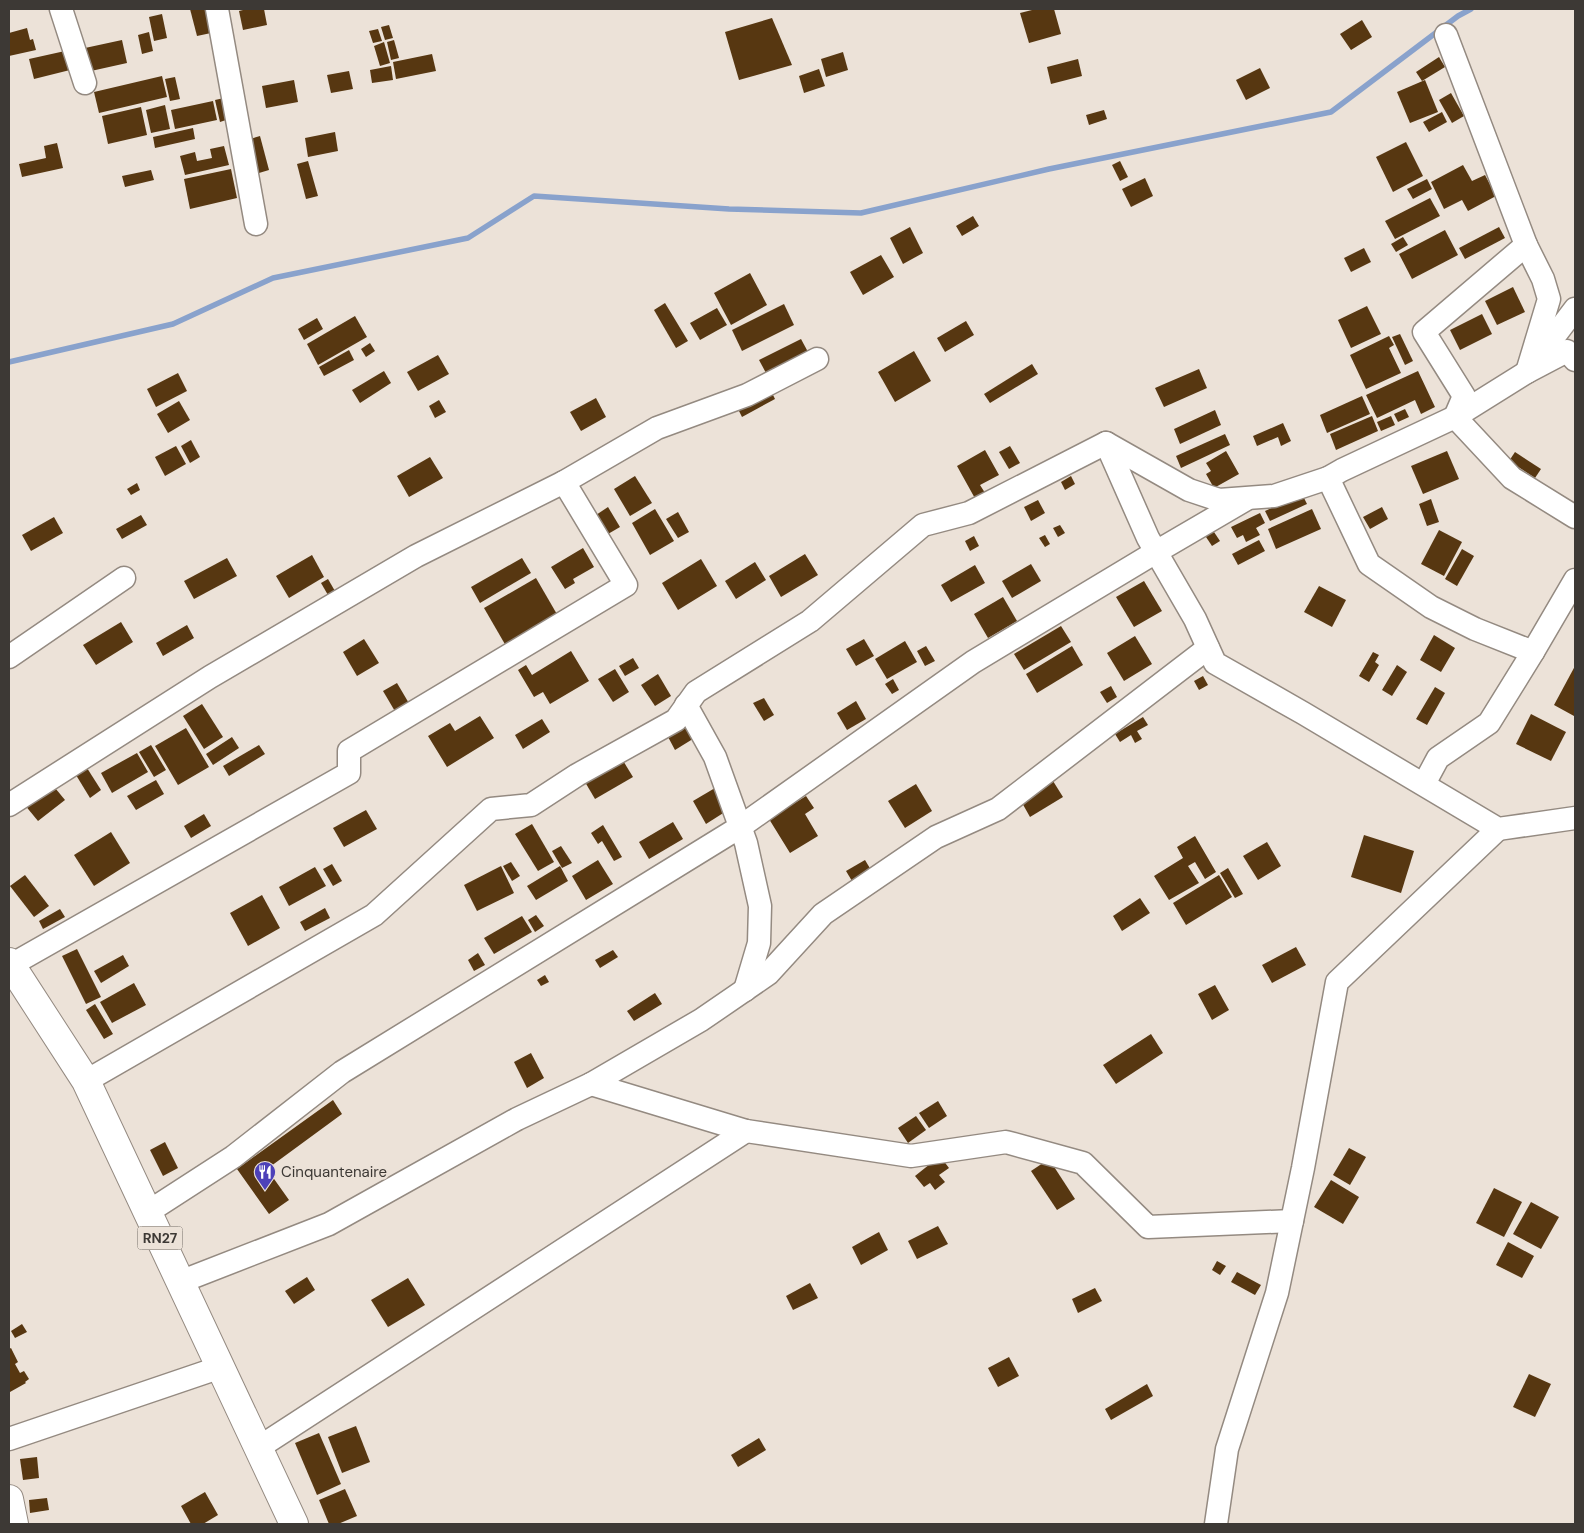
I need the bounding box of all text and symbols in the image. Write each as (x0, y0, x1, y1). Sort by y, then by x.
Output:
restaurant icon: Cinquantenaire (253, 1160, 277, 1191)
place label: Cinquantenaire (281, 1162, 387, 1182)
road number: RN27 (138, 1226, 182, 1250)

